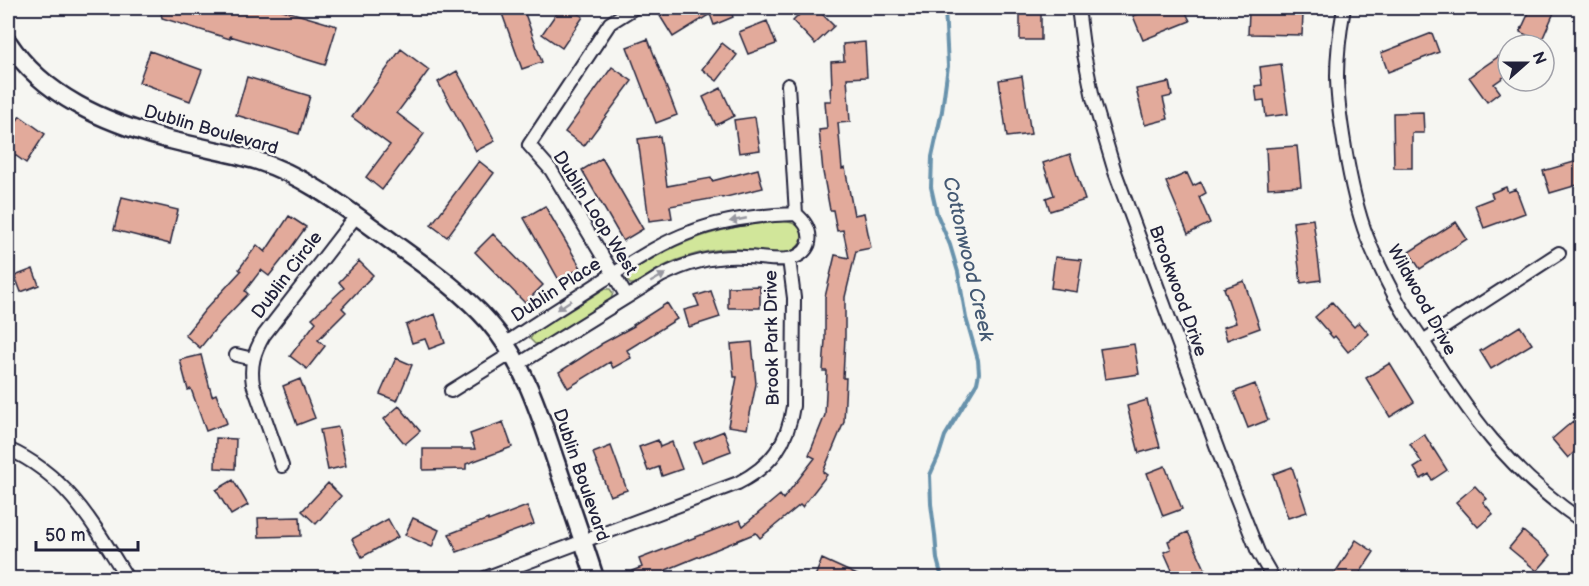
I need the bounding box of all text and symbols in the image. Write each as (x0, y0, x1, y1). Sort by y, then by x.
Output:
north arrow (1496, 33, 1556, 93)
text: N (1528, 49, 1550, 67)
street label: Dublin Boulevard (142, 101, 280, 159)
street label: Dublin Loop West (549, 147, 642, 279)
water label: Cottonwood Creek (937, 174, 999, 345)
one-way arrow (728, 216, 747, 225)
street label: Brookwood Drive (1145, 223, 1212, 360)
street label: Dublin Circle (247, 227, 327, 323)
street label: Wildwood Drive (1383, 241, 1461, 359)
street label: Dublin Place (507, 253, 605, 327)
street label: Brook Park Drive (760, 270, 784, 406)
one-way arrow (649, 273, 666, 283)
one-way arrow (556, 300, 572, 311)
street label: Dublin Boulevard (549, 406, 613, 544)
scale bar (36, 514, 138, 552)
text: 50 m (45, 525, 86, 546)

